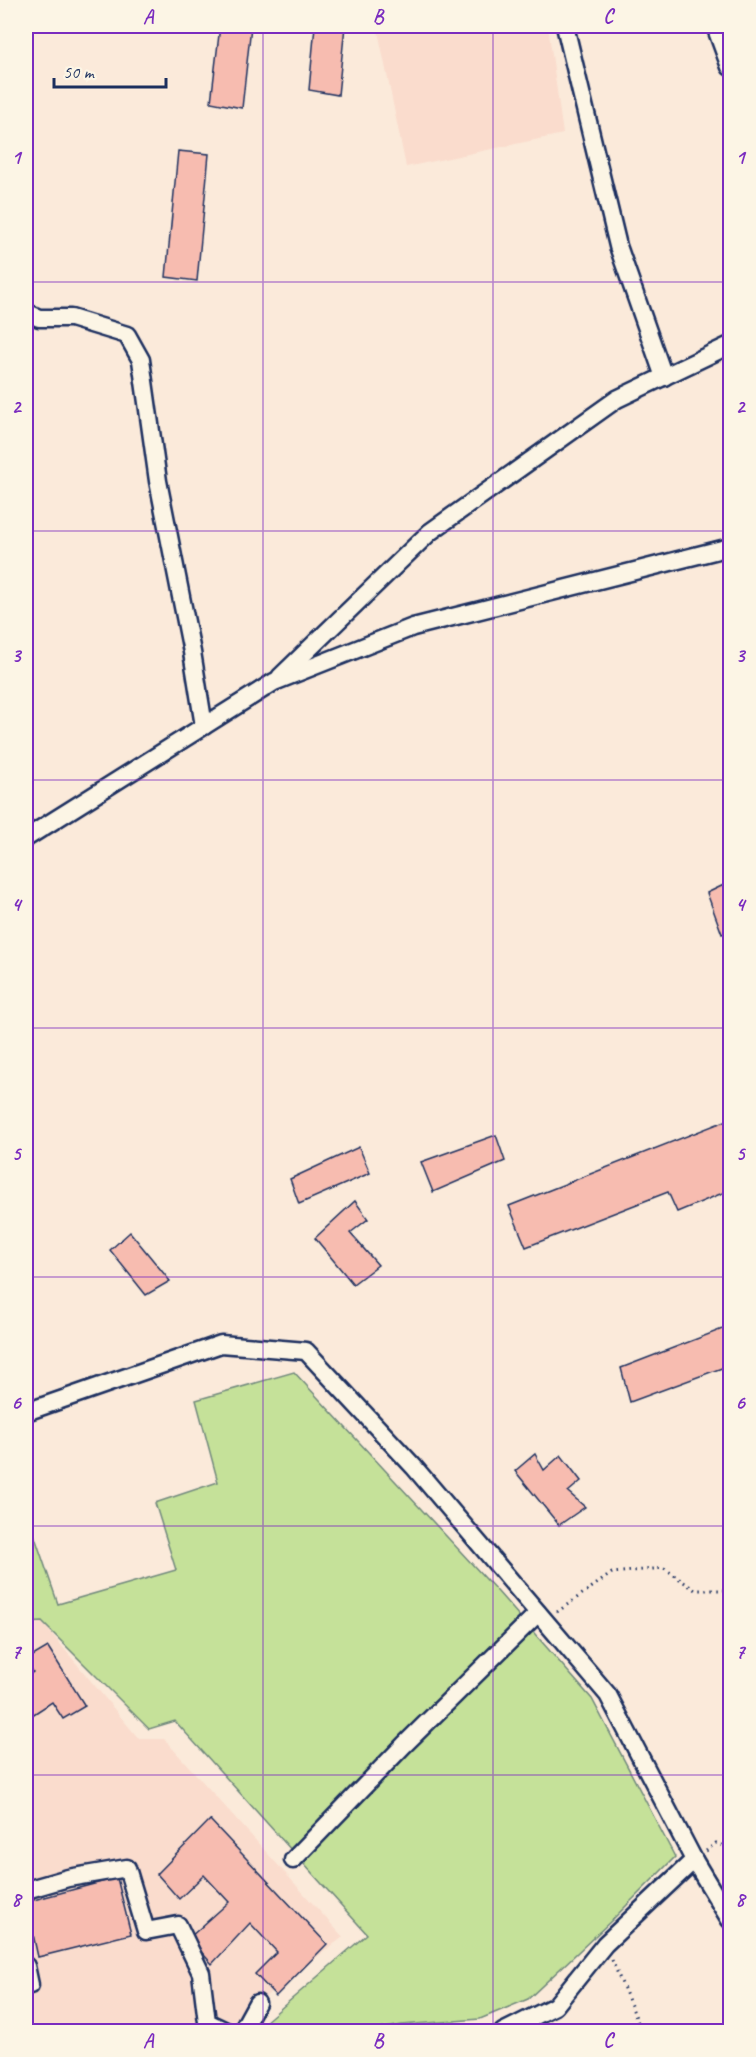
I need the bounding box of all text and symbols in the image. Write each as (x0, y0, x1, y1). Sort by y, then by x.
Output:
text: A (143, 4, 155, 29)
text: B (373, 4, 385, 29)
text: C (603, 4, 615, 29)
scale bar (54, 51, 166, 89)
text: 50 m (63, 61, 96, 83)
text: 1 (12, 145, 23, 170)
text: 1 (736, 145, 747, 170)
text: 2 (12, 394, 23, 419)
text: 2 (736, 394, 747, 419)
text: 3 (12, 643, 23, 668)
text: 3 (736, 643, 747, 668)
text: 4 (12, 892, 24, 917)
text: 4 (736, 892, 748, 917)
text: 5 (12, 1141, 23, 1166)
text: 5 (736, 1141, 747, 1166)
text: 6 (11, 1390, 22, 1415)
text: 6 (735, 1390, 746, 1415)
text: 7 (12, 1639, 23, 1664)
text: 7 (736, 1639, 747, 1664)
text: 8 (12, 1887, 24, 1912)
text: 8 (736, 1887, 748, 1912)
text: A (143, 2028, 155, 2053)
text: B (373, 2028, 385, 2053)
text: C (603, 2028, 615, 2053)

